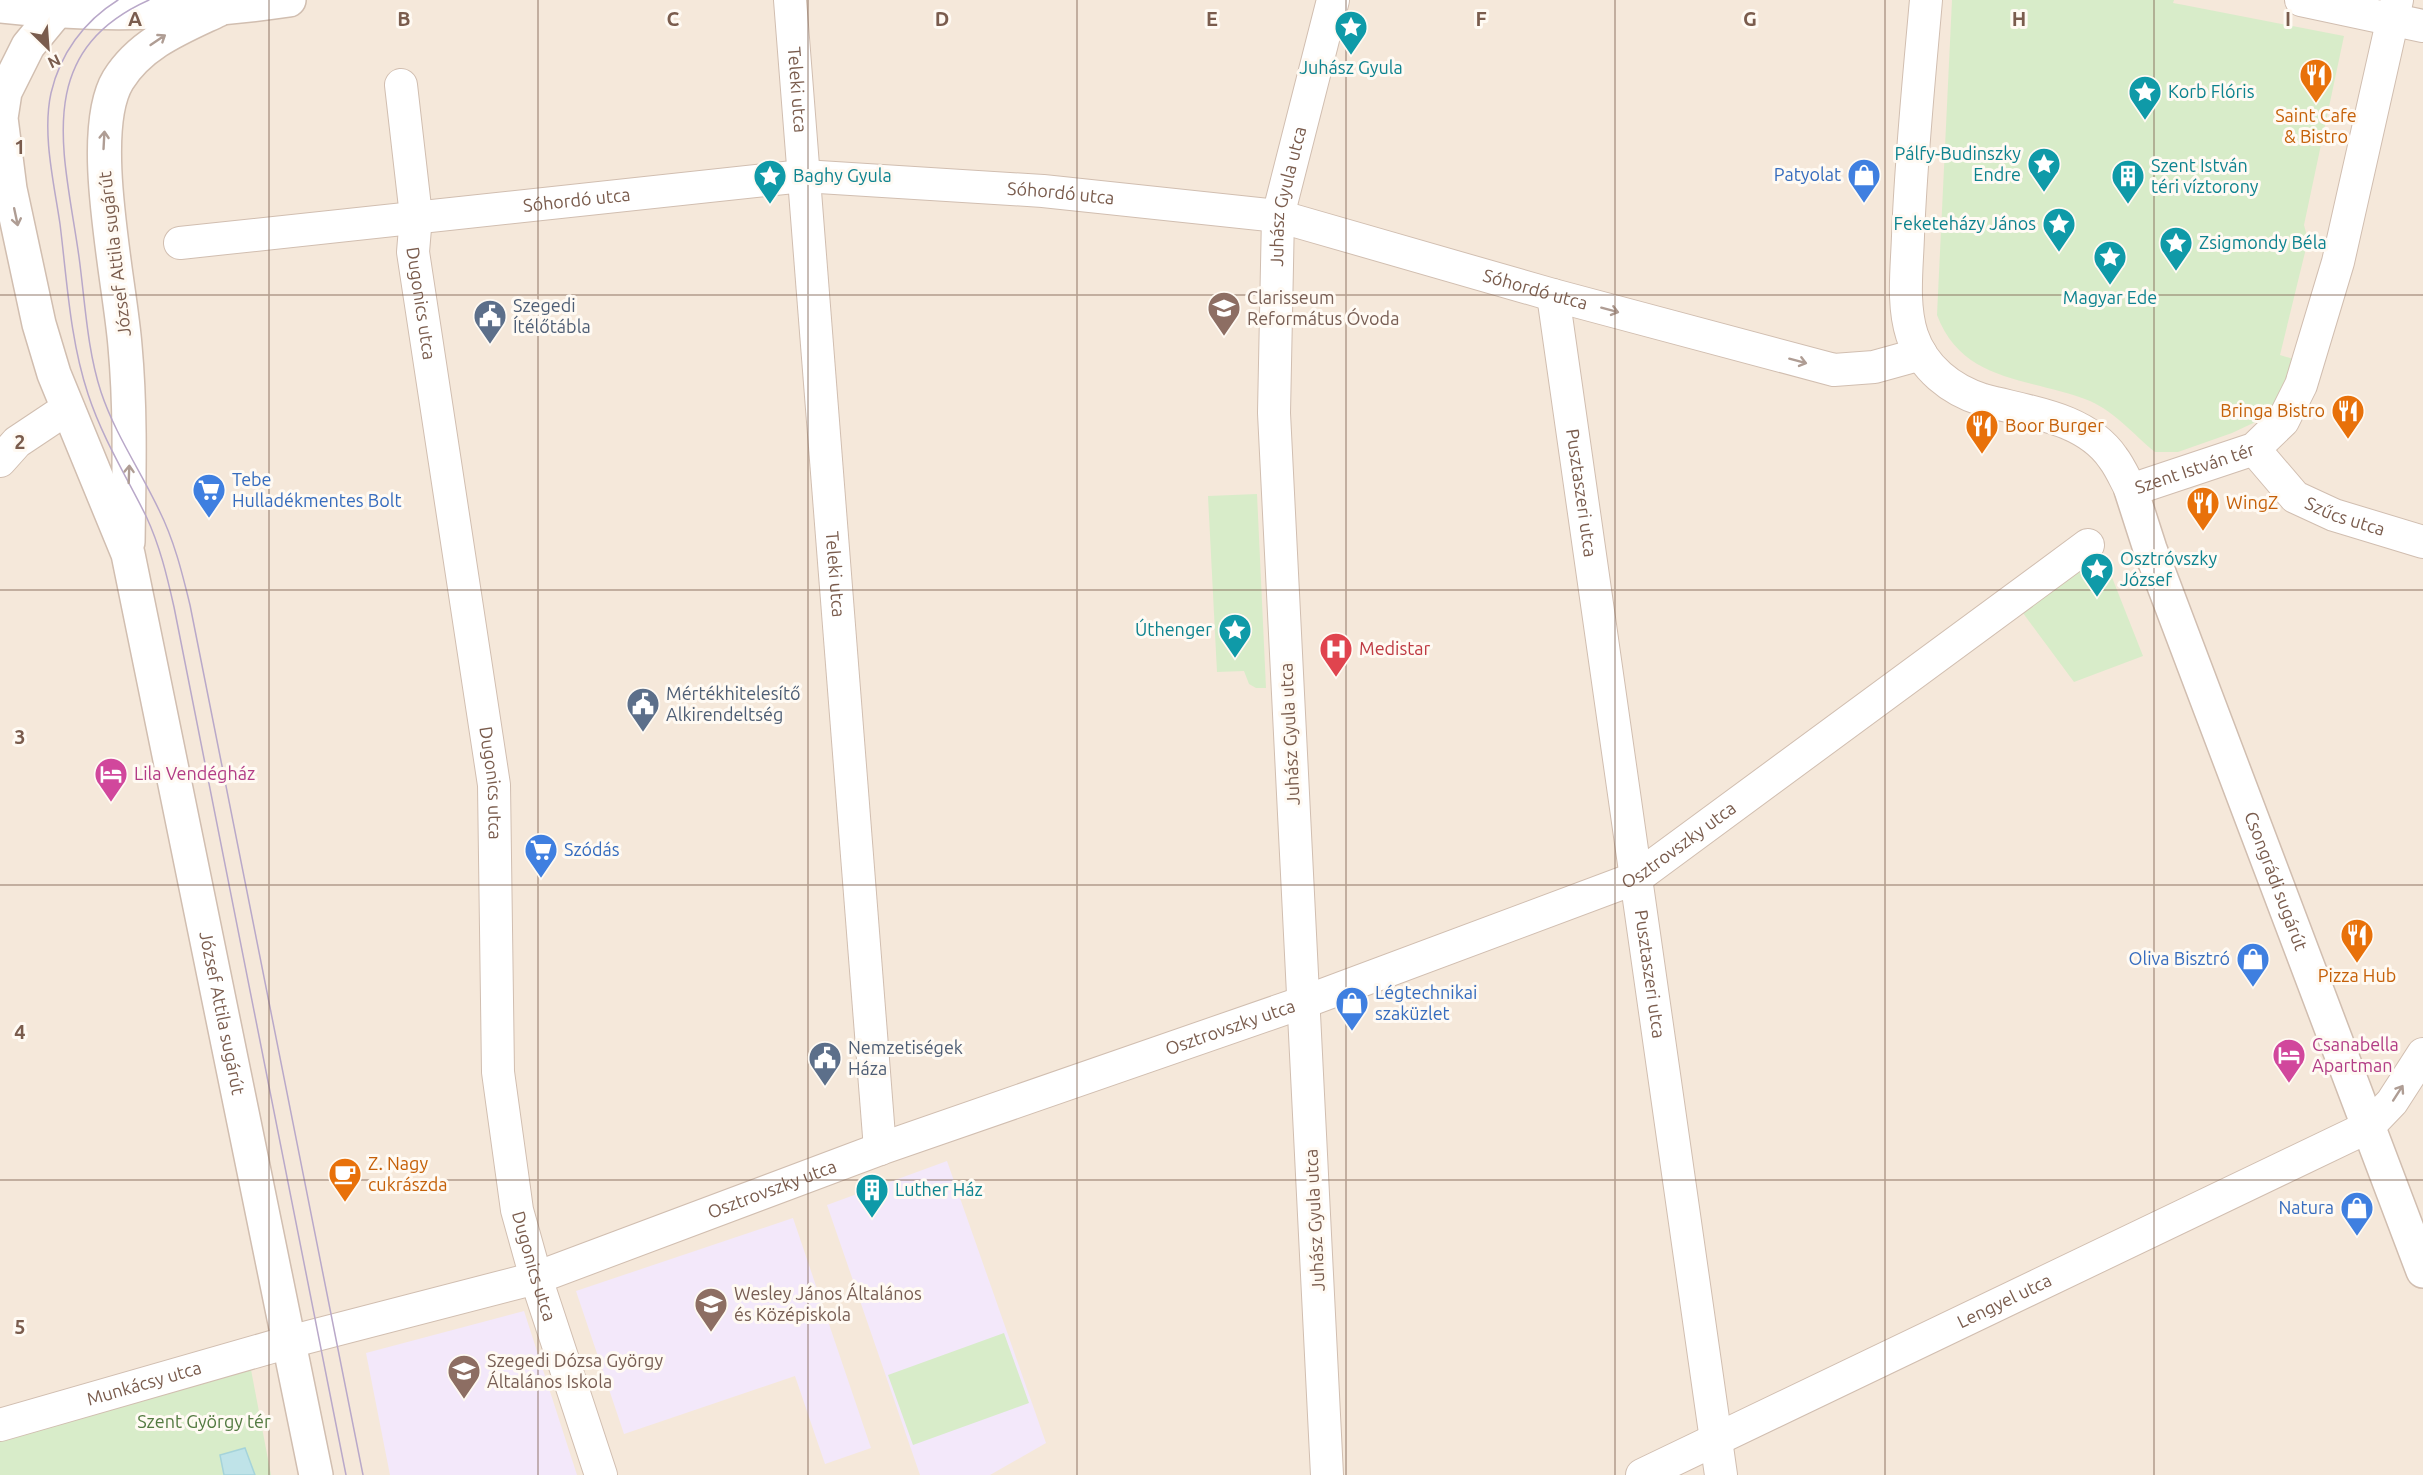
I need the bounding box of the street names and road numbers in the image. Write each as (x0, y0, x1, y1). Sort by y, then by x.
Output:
street label: Teleki utca (785, 46, 811, 133)
street label: Juhász Gyula utca (1266, 124, 1309, 267)
street label: József Attila sugárút (94, 170, 134, 338)
street label: Sóhordó utca (1007, 178, 1116, 208)
street label: Sóhordó utca (522, 184, 631, 215)
street label: Dugonics utca (403, 246, 440, 361)
street label: Sóhordó utca (1481, 264, 1590, 313)
street label: Pusztaszeri utca (1563, 427, 1601, 558)
street label: Szent István tér (2132, 439, 2257, 497)
street label: Szűcs utca (2302, 492, 2387, 539)
street label: Teleki utca (823, 530, 849, 618)
street label: Juhász Gyula utca (1275, 662, 1303, 806)
street label: Dugonics utca (476, 725, 506, 840)
street label: Osztrovszky utca (1619, 797, 1739, 891)
street label: Csongrádi sugárút (2241, 808, 2312, 953)
street label: Pusztaszeri utca (1632, 908, 1670, 1040)
street label: József Attila sugárút (196, 929, 249, 1096)
street label: Osztrovszky utca (1162, 995, 1298, 1058)
street label: Juhász Gyula utca (1300, 1148, 1328, 1292)
street label: Osztrovszky utca (704, 1155, 839, 1222)
street label: Dugonics utca (509, 1209, 561, 1323)
street label: Lengyel utca (1954, 1269, 2054, 1331)
street label: Munkácsy utca (84, 1357, 204, 1409)

